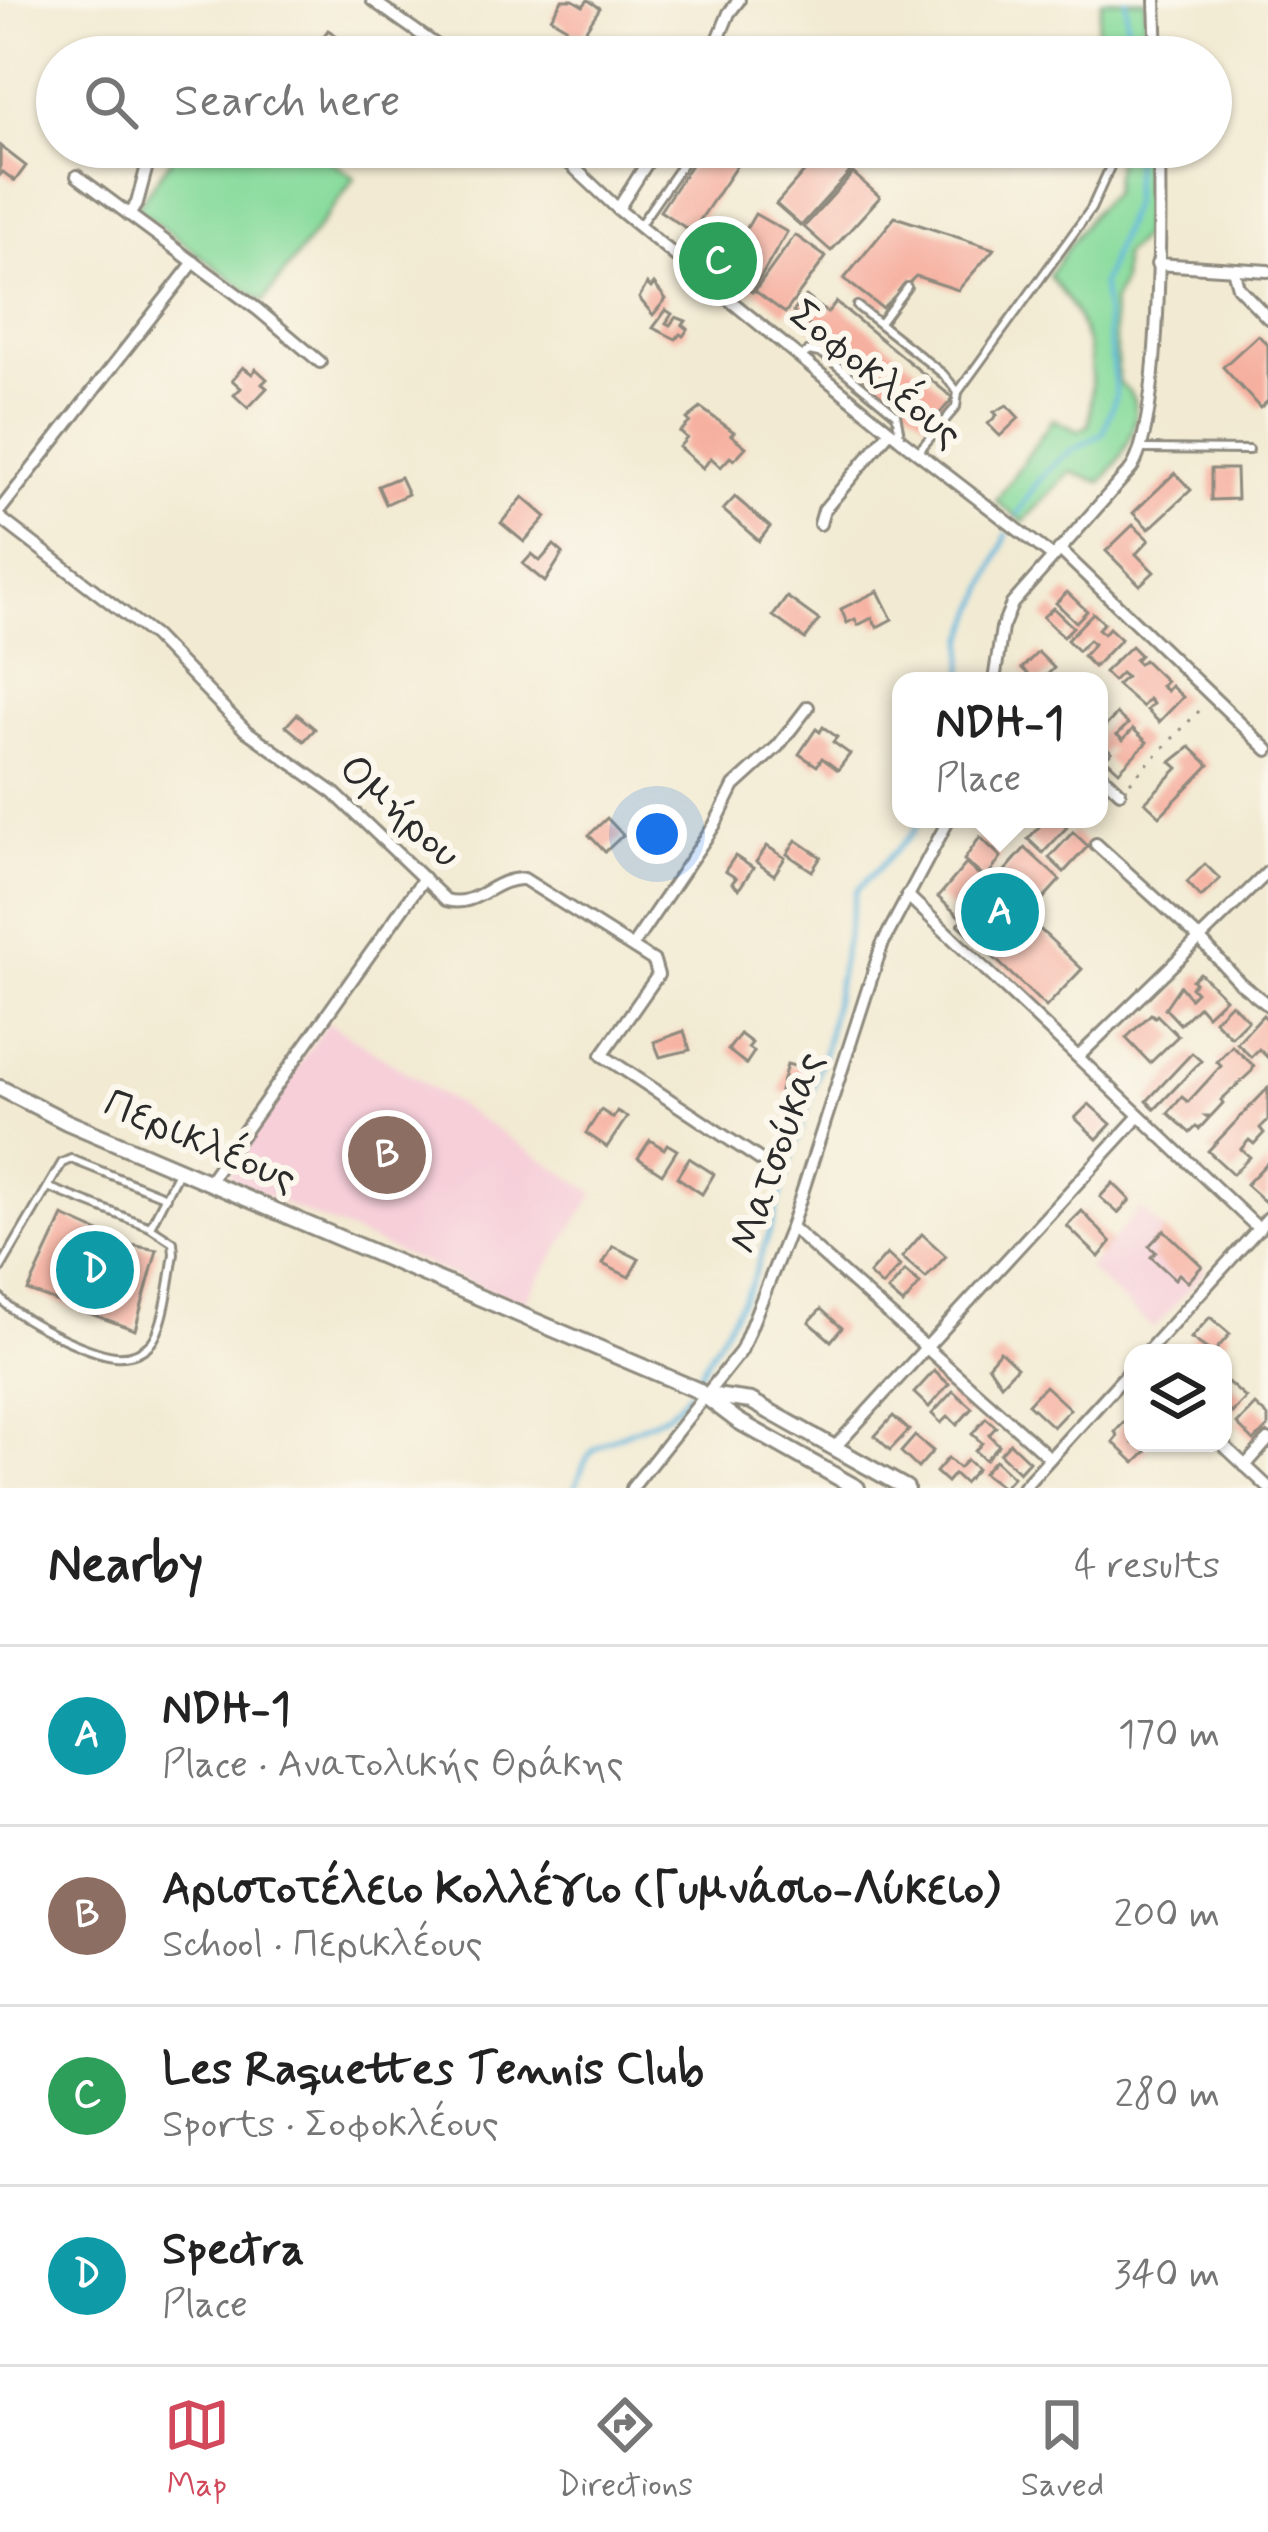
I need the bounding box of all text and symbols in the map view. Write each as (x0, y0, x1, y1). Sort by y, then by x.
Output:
search box (36, 36, 1232, 168)
icon: search (78, 69, 144, 135)
text: Search here (174, 73, 401, 132)
pin: C (679, 216, 757, 306)
street label: Σοφοκλέους (777, 287, 974, 462)
popup (892, 672, 1108, 828)
text: NDH-1 (936, 695, 1064, 754)
street label: Ομήρου (326, 742, 472, 882)
text: Place (936, 754, 1021, 805)
your location (627, 804, 687, 864)
pin: A (961, 867, 1039, 957)
street label: Ματσούκας (718, 1045, 838, 1261)
street label: Περικλέους (95, 1076, 305, 1207)
pin: B (348, 1110, 426, 1200)
pin: D (56, 1225, 134, 1315)
map controls (1124, 1344, 1232, 1452)
button: layers (1124, 1344, 1232, 1452)
text: Nearby (48, 1533, 203, 1599)
text: 4 results (1074, 1541, 1220, 1592)
text: NDH-1 (162, 1681, 291, 1740)
text: A (74, 1710, 100, 1761)
text: 170 m (1118, 1710, 1220, 1761)
text: Place · Ανατολικής Θράκης (162, 1740, 624, 1791)
text: Αριστοτέλειο Κολλέγιο (Γυμνάσιο-Λύκειο) (162, 1861, 1000, 1920)
text: B (75, 1890, 99, 1941)
text: 200 m (1114, 1890, 1220, 1941)
text: School · Περικλέους (162, 1920, 482, 1971)
text: Les Raquettes Tennis Club (162, 2041, 704, 2100)
text: C (73, 2070, 101, 2121)
text: 280 m (1115, 2070, 1220, 2121)
text: Sports · Σοφοκλέους (162, 2100, 499, 2151)
text: Spectra (162, 2221, 304, 2280)
text: D (74, 2250, 100, 2301)
text: 340 m (1114, 2250, 1220, 2301)
text: Place (162, 2280, 248, 2331)
tab: Map (164, 2392, 230, 2508)
tab: Directions (557, 2392, 693, 2508)
tab: Saved (1021, 2392, 1104, 2508)

